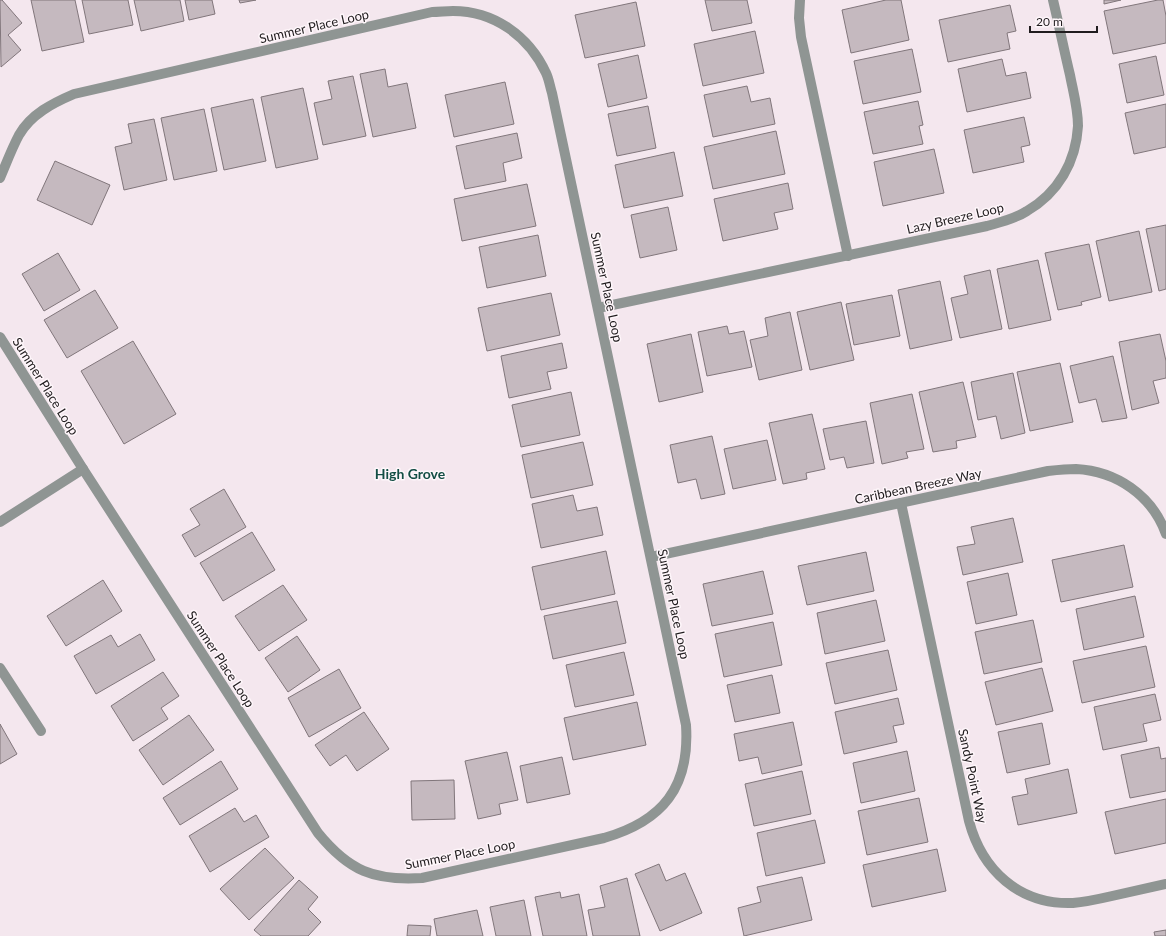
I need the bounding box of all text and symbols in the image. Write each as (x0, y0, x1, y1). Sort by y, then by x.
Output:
street label: Summer Place Loop (258, 6, 370, 46)
scale bar (1030, 8, 1097, 34)
text: 20 m (1036, 14, 1063, 29)
street label: Lazy Breeze Loop (905, 199, 1005, 237)
street label: Summer Place Loop (588, 231, 626, 343)
street label: Summer Place Loop (10, 334, 82, 438)
district label: High Grove (375, 465, 446, 482)
street label: Caribbean Breeze Way (853, 465, 983, 507)
street label: Summer Place Loop (655, 548, 693, 660)
street label: Summer Place Loop (184, 608, 258, 710)
street label: Sandy Point Way (955, 727, 991, 825)
street label: Summer Place Loop (403, 835, 517, 873)

